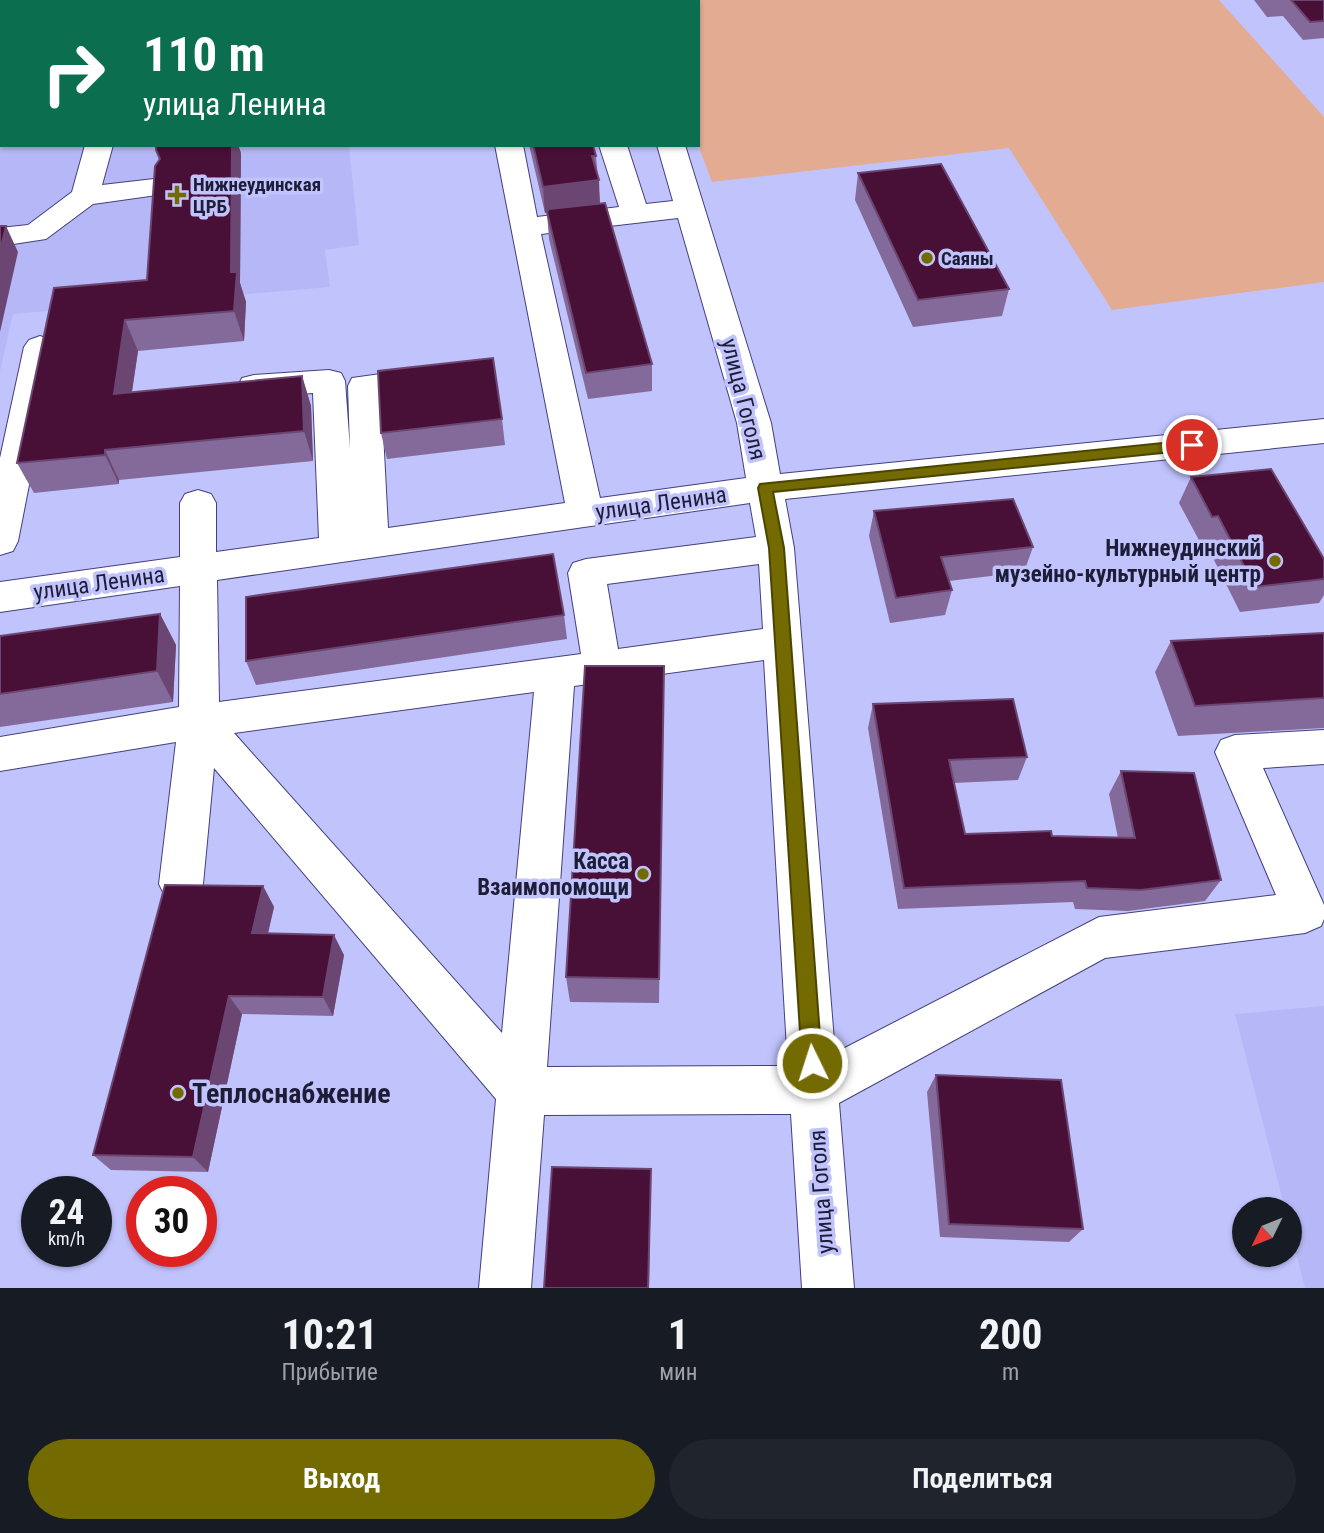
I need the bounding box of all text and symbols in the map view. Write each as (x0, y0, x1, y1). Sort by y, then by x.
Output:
text: 110 m (143, 26, 265, 83)
icon: right (28, 28, 119, 119)
text: улица Ленина (143, 85, 327, 123)
place label: Нижнеудинская ЦРБ (193, 173, 321, 218)
marker: Нижнеудинская ЦРБ (167, 185, 187, 205)
place label: Саяны (941, 247, 994, 270)
marker: Саяны (919, 250, 935, 266)
street label: улица Гоголя (715, 336, 772, 463)
pin (1162, 415, 1222, 475)
icon: arrive (1173, 426, 1211, 464)
street label: улица Ленина (594, 481, 728, 526)
place label: Нижнеудинский музейно-культурный центр (995, 535, 1261, 588)
marker: Нижнеудинский музейно-культурный центр (1267, 553, 1283, 569)
street label: улица Ленина (32, 561, 166, 606)
place label: Касса Взаимопомощи (477, 848, 629, 901)
marker: Касса Взаимопомощи (635, 866, 651, 882)
position arrow (775, 1026, 849, 1100)
place label: Теплоснабжение (192, 1077, 391, 1110)
marker: Теплоснабжение (170, 1085, 186, 1101)
street label: улица Гоголя (804, 1129, 839, 1255)
speed limit sign: 30 (126, 1176, 217, 1267)
text: 24 (49, 1192, 84, 1233)
north arrow (1232, 1197, 1302, 1267)
map controls (1232, 1197, 1302, 1267)
text: km/h (48, 1228, 85, 1249)
text: 10:21 (281, 1310, 378, 1359)
text: 1 (668, 1310, 689, 1359)
text: 200 (979, 1310, 1043, 1359)
text: Прибытие (281, 1359, 378, 1386)
text: мин (659, 1359, 698, 1386)
text: m (1002, 1359, 1019, 1386)
button: Выход (28, 1439, 655, 1519)
button: Поделиться (669, 1439, 1296, 1519)

